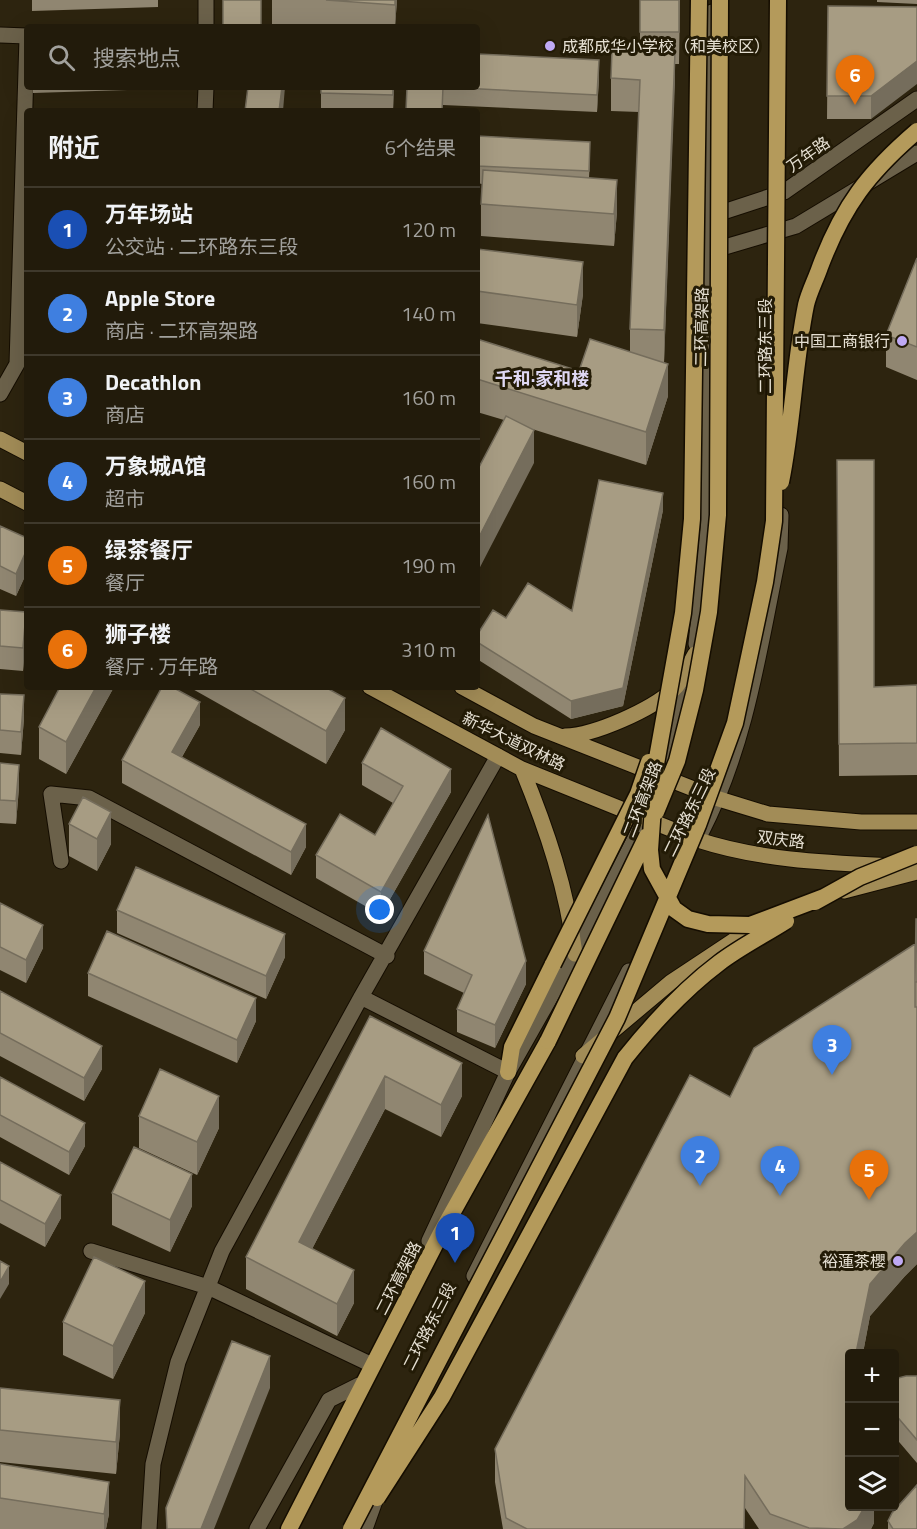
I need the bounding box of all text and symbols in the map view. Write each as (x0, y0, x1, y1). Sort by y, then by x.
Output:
search box (24, 24, 480, 90)
place label: 成都成华小学校（和美校区） (562, 34, 770, 58)
marker: 成都成华小学校（和美校区） (543, 39, 557, 53)
icon: search (45, 41, 78, 74)
text: 搜索地点 (93, 41, 181, 75)
pin: 6 (836, 56, 874, 105)
text: 附近 (48, 128, 100, 167)
street label: 万年路 (781, 130, 835, 178)
text: 6个结果 (385, 132, 456, 163)
text: 万年场站 (105, 197, 193, 231)
text: 1 (62, 214, 73, 245)
text: 120 m (401, 214, 456, 245)
text: 公交站 · 二环路东三段 (105, 231, 298, 262)
text: Apple Store (105, 281, 215, 315)
street label: 二环高架路 (688, 287, 714, 367)
text: 2 (62, 298, 73, 329)
text: 140 m (401, 298, 456, 329)
street label: 二环路东三段 (753, 298, 777, 394)
text: 商店 · 二环高架路 (105, 315, 258, 346)
place label: 中国工商银行 (794, 329, 890, 353)
marker: 中国工商银行 (895, 334, 909, 348)
text: Decathlon (105, 365, 201, 399)
district label: 千和·家和楼 (495, 365, 589, 392)
text: 3 (62, 382, 73, 413)
text: 160 m (401, 382, 456, 413)
text: 商店 (105, 399, 145, 430)
text: 万象城A馆 (105, 449, 206, 483)
text: 4 (62, 466, 73, 497)
text: 160 m (401, 466, 456, 497)
text: 超市 (105, 483, 145, 514)
text: 绿茶餐厅 (105, 533, 193, 567)
text: 5 (62, 550, 73, 581)
text: 190 m (401, 550, 456, 581)
text: 餐厅 (105, 567, 145, 598)
text: 狮子楼 (105, 617, 171, 651)
text: 6 (62, 634, 73, 665)
text: 310 m (401, 634, 456, 665)
text: 餐厅 · 万年路 (105, 651, 218, 682)
street label: 新华大道双林路 (458, 706, 570, 776)
street label: 二环高架路 (616, 757, 668, 841)
street label: 二环路东三段 (657, 764, 721, 860)
street label: 双庆路 (756, 824, 806, 854)
your location (365, 895, 394, 924)
pin: 3 (812, 1026, 852, 1075)
pin: 2 (680, 1136, 720, 1186)
pin: 4 (760, 1146, 800, 1196)
pin: 5 (850, 1150, 888, 1200)
pin: 1 (436, 1214, 474, 1263)
street label: 二环高架路 (369, 1237, 427, 1319)
place label: 裕蓮茶櫻 (822, 1249, 886, 1273)
marker: 裕蓮茶櫻 (891, 1254, 905, 1268)
street label: 二环路东三段 (397, 1278, 461, 1374)
map controls (845, 1349, 899, 1511)
button: + (845, 1349, 899, 1403)
button: − (845, 1403, 899, 1457)
button: layers (845, 1457, 899, 1511)

